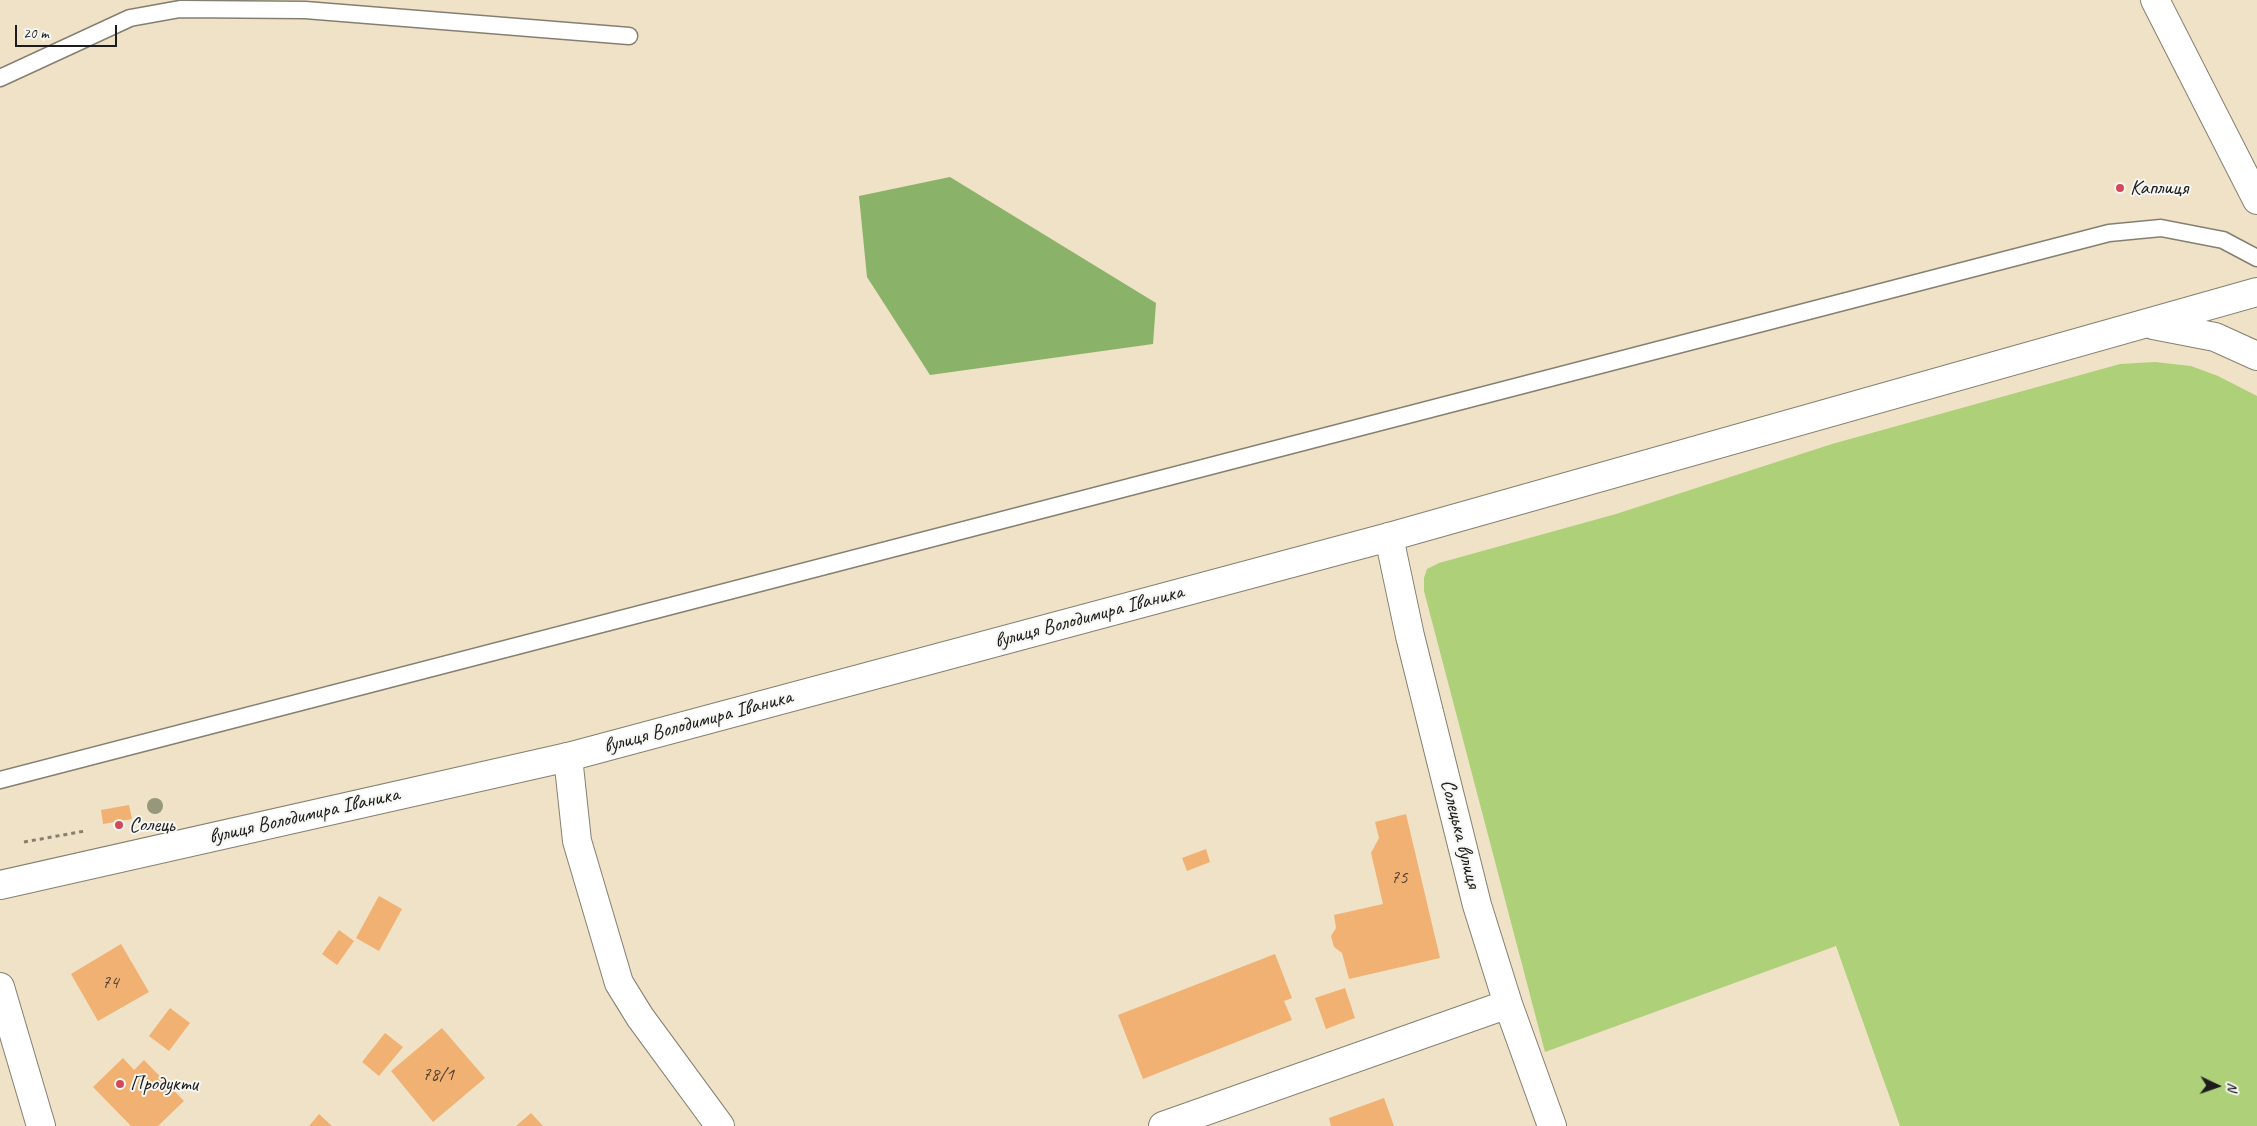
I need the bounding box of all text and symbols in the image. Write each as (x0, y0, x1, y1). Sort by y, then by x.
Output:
scale bar (18, 15, 120, 47)
text: 20 m (23, 24, 49, 43)
place label: Каплиця (2130, 175, 2188, 201)
marker: Каплиця (2114, 182, 2126, 194)
street label: вулиця Володимира Іваника (992, 580, 1186, 654)
street label: вулиця Володимира Іваника (601, 685, 795, 759)
street label: Солецька вулиця (1434, 777, 1486, 891)
street label: вулиця Володимира Іваника (206, 782, 402, 850)
place label: Солець (129, 812, 174, 838)
marker: Солець (113, 819, 125, 831)
house number: 75 (1390, 867, 1408, 889)
house number: 74 (101, 972, 119, 994)
north arrow (2192, 1061, 2242, 1111)
house number: 78/1 (422, 1064, 454, 1086)
place label: Продукти (130, 1071, 198, 1097)
marker: Продукти (114, 1078, 126, 1090)
text: N (2224, 1082, 2241, 1092)

